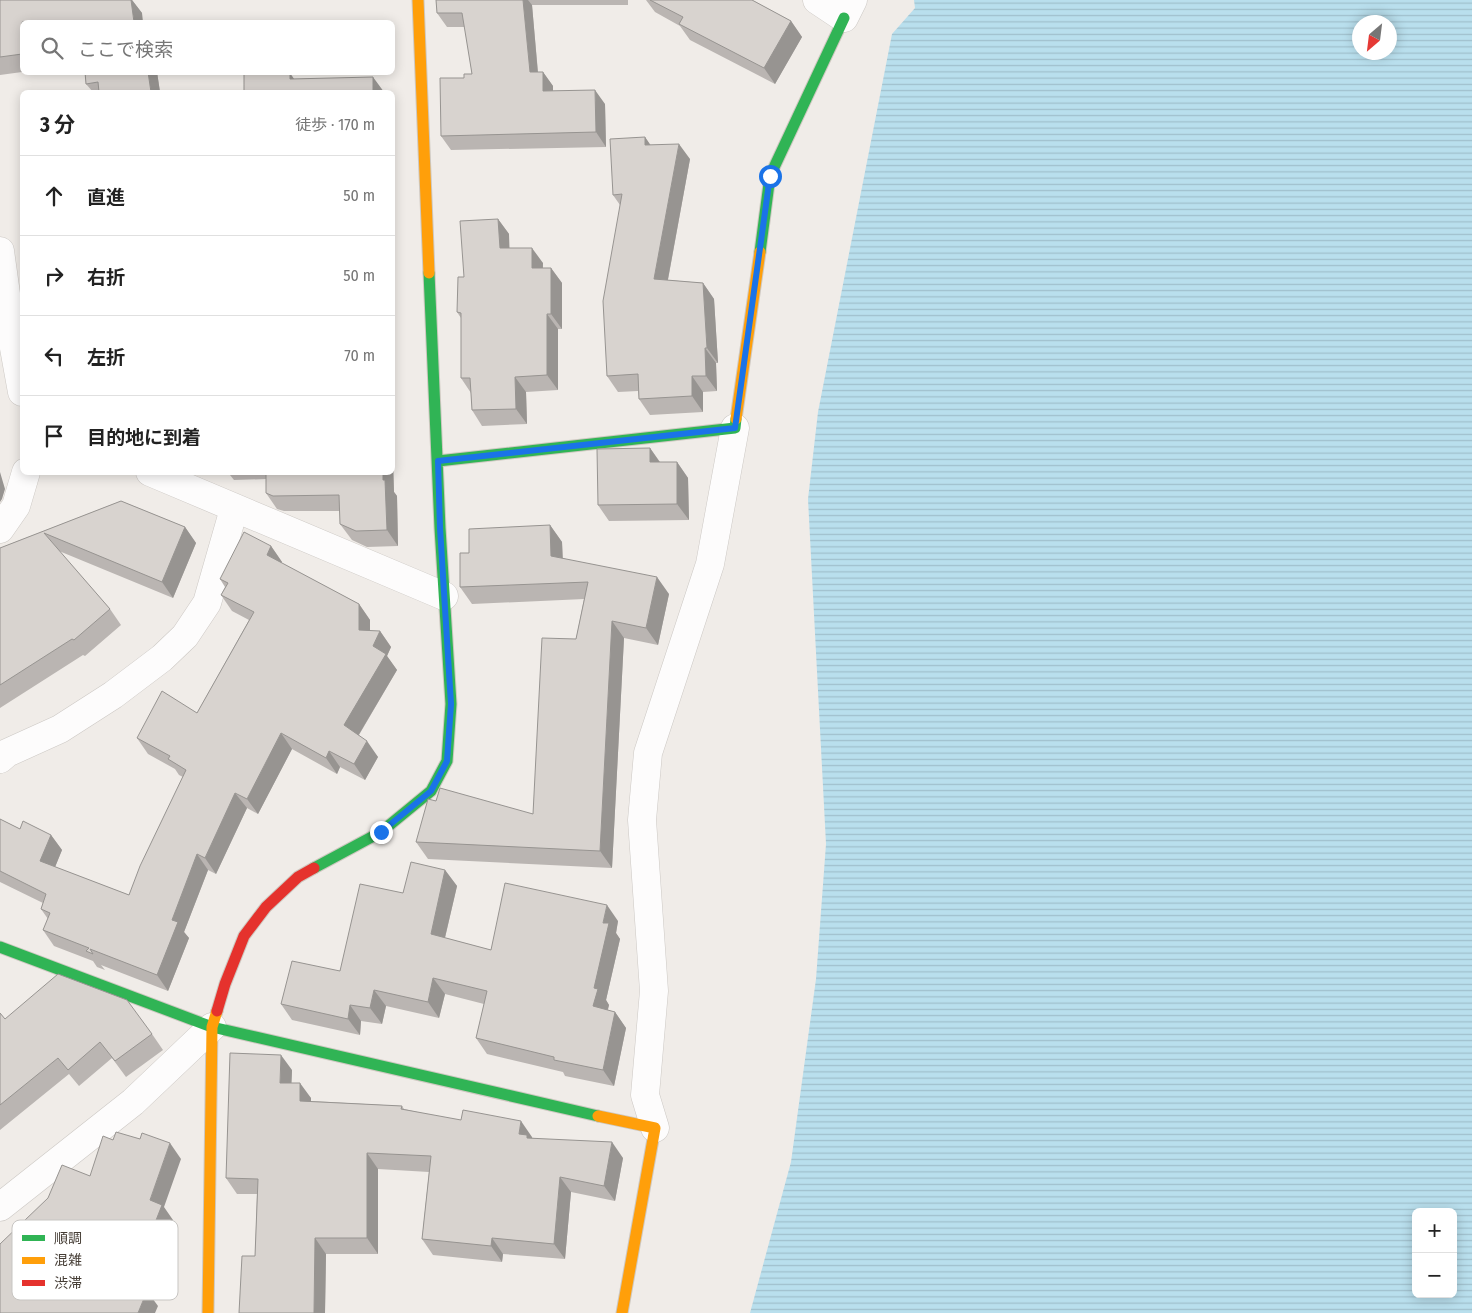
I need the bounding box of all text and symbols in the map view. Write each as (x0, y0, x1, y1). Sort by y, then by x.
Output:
north arrow (1352, 15, 1397, 60)
search box (20, 20, 395, 75)
icon: search (38, 34, 66, 62)
text: ここで検索 (78, 38, 173, 61)
text: 3 分 (40, 112, 75, 138)
text: 徒歩 · 170 m (295, 115, 375, 134)
route start (759, 165, 782, 188)
icon: ahead (40, 182, 68, 210)
text: 直進 (87, 186, 125, 209)
text: 50 m (343, 186, 375, 205)
icon: right (40, 262, 68, 290)
text: 右折 (87, 266, 125, 289)
text: 50 m (343, 266, 375, 285)
icon: left (40, 342, 68, 370)
text: 左折 (87, 346, 125, 369)
text: 70 m (344, 346, 375, 365)
icon: arrive (40, 422, 68, 450)
text: 目的地に到着 (87, 426, 201, 449)
route end (370, 821, 393, 844)
map controls (1412, 1208, 1457, 1298)
button: + (1412, 1208, 1457, 1253)
legend (12, 1220, 178, 1300)
text: 順調 (54, 1230, 82, 1247)
text: 混雑 (54, 1252, 82, 1269)
button: − (1412, 1253, 1457, 1298)
text: 渋滞 (54, 1275, 82, 1292)

